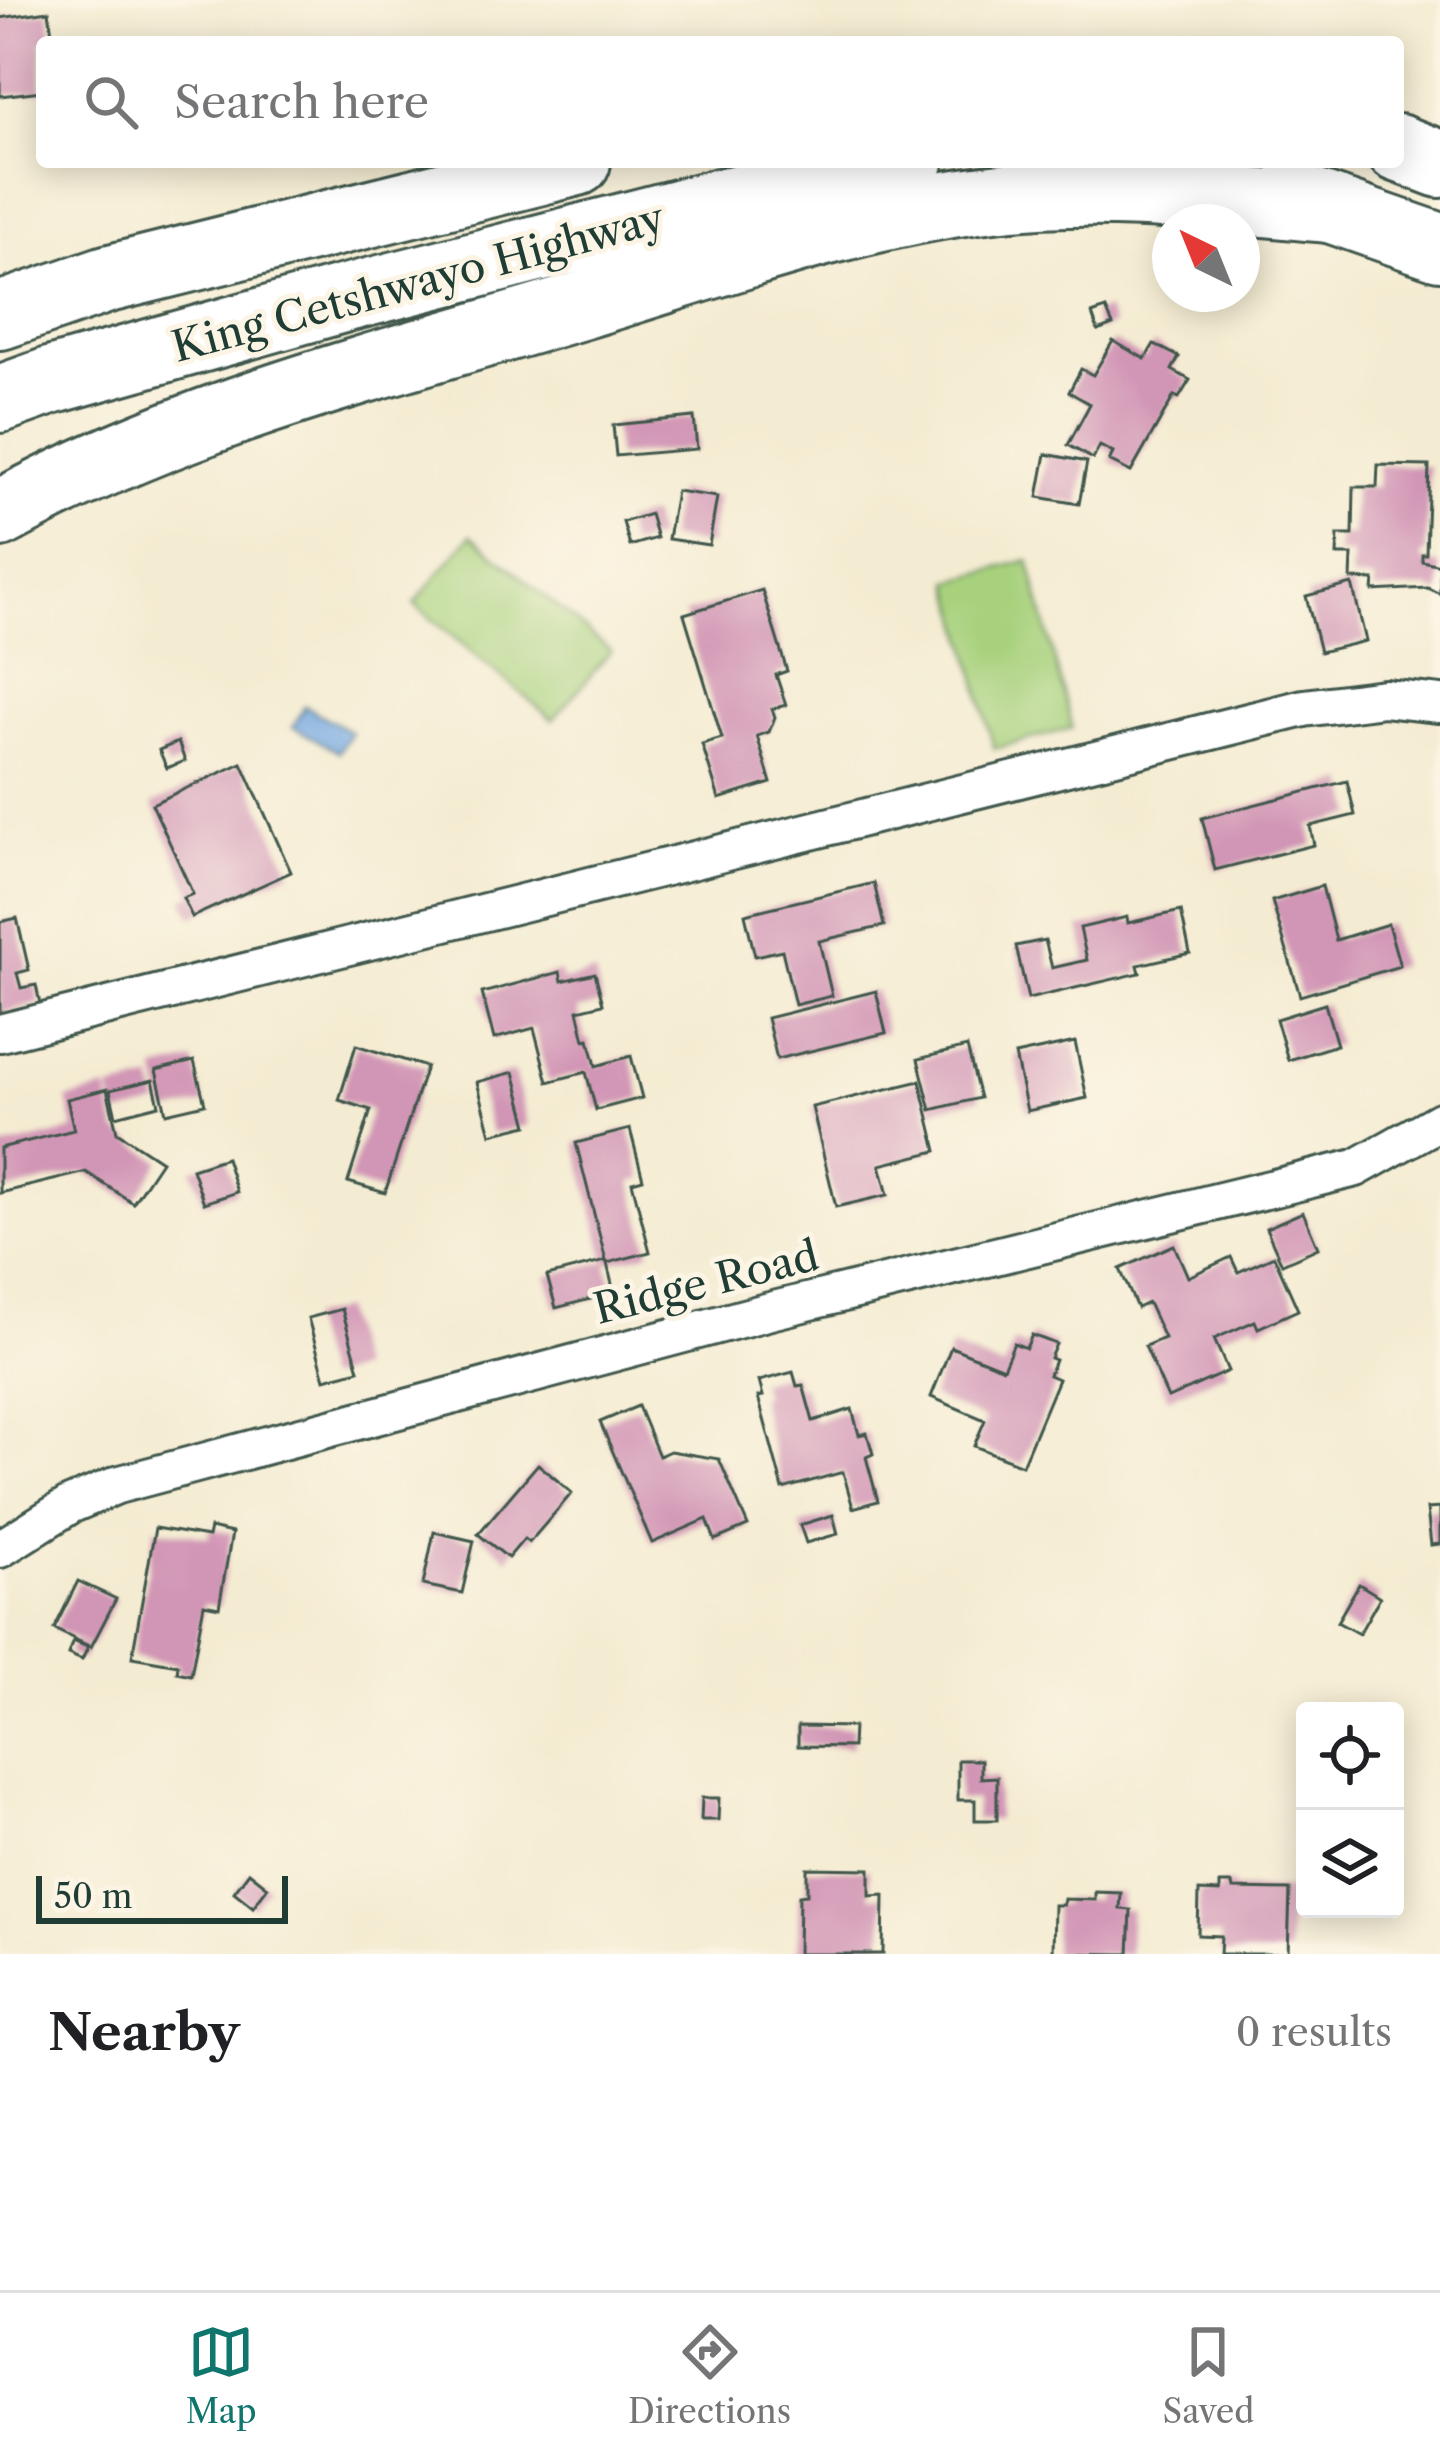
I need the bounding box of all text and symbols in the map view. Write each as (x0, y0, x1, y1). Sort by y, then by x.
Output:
search box (36, 36, 1404, 168)
icon: search (78, 69, 144, 135)
text: Search here (174, 74, 429, 130)
street label: King Cetshwayo Highway (166, 191, 670, 373)
north arrow (1152, 204, 1260, 312)
street label: Ridge Road (588, 1229, 824, 1335)
map controls (1296, 1702, 1404, 1918)
button: locate (1296, 1702, 1404, 1810)
button: layers (1296, 1810, 1404, 1918)
scale bar (36, 1870, 288, 1923)
text: 50 m (54, 1876, 132, 1917)
text: Nearby (48, 2001, 240, 2063)
text: 0 results (1236, 2008, 1392, 2056)
tab: Map (186, 2319, 257, 2432)
tab: Directions (628, 2319, 791, 2432)
tab: Saved (1163, 2319, 1254, 2432)

